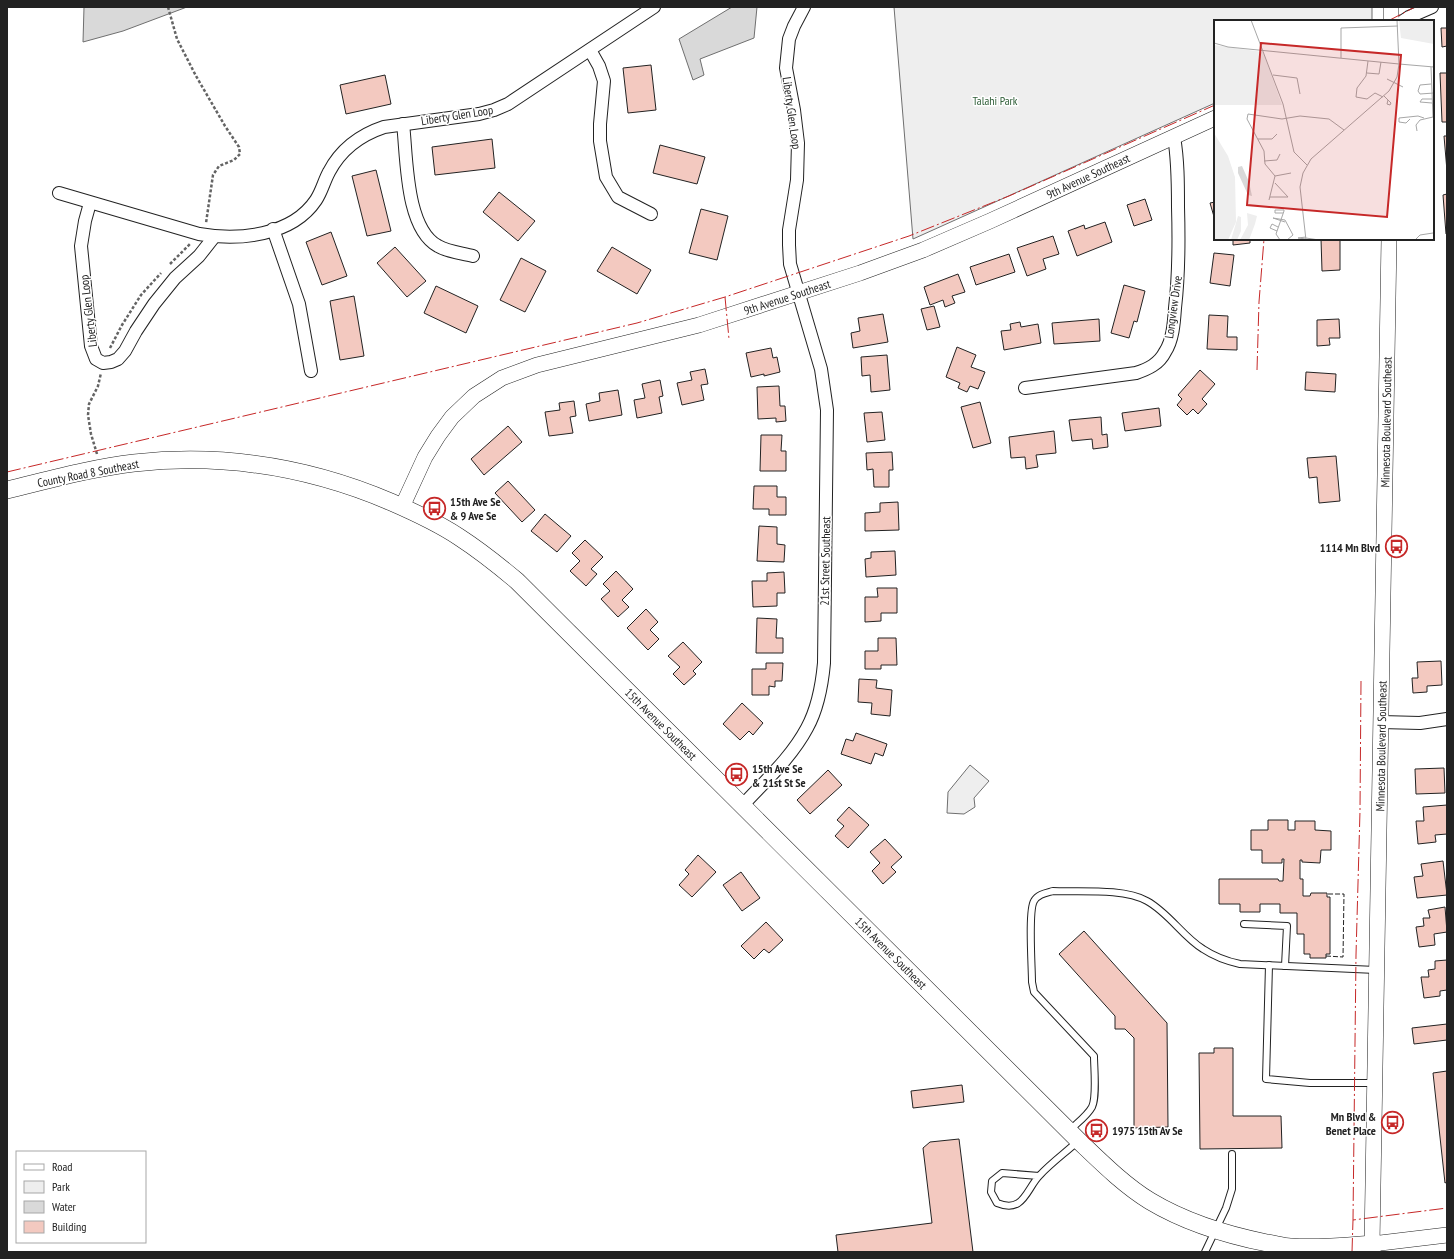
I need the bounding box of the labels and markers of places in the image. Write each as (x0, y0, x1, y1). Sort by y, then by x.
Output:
place label: 15th Ave Se & 9 Ave Se (450, 494, 501, 523)
bus stop icon: 15th Ave Se & 9 Ave Se (422, 495, 448, 521)
bus stop icon: 1114 Mn Blvd (1383, 534, 1409, 560)
place label: 1114 Mn Blvd (1320, 540, 1380, 555)
place label: 15th Ave Se & 21st St Se (752, 761, 806, 790)
bus stop icon: 15th Ave Se & 21st St Se (724, 762, 750, 788)
place label: Mn Blvd & Benet Place (1326, 1109, 1376, 1138)
bus stop icon: Mn Blvd & Benet Place (1379, 1110, 1405, 1136)
bus stop icon: 1975 15th Av Se (1083, 1117, 1109, 1143)
place label: 1975 15th Av Se (1112, 1123, 1183, 1138)

